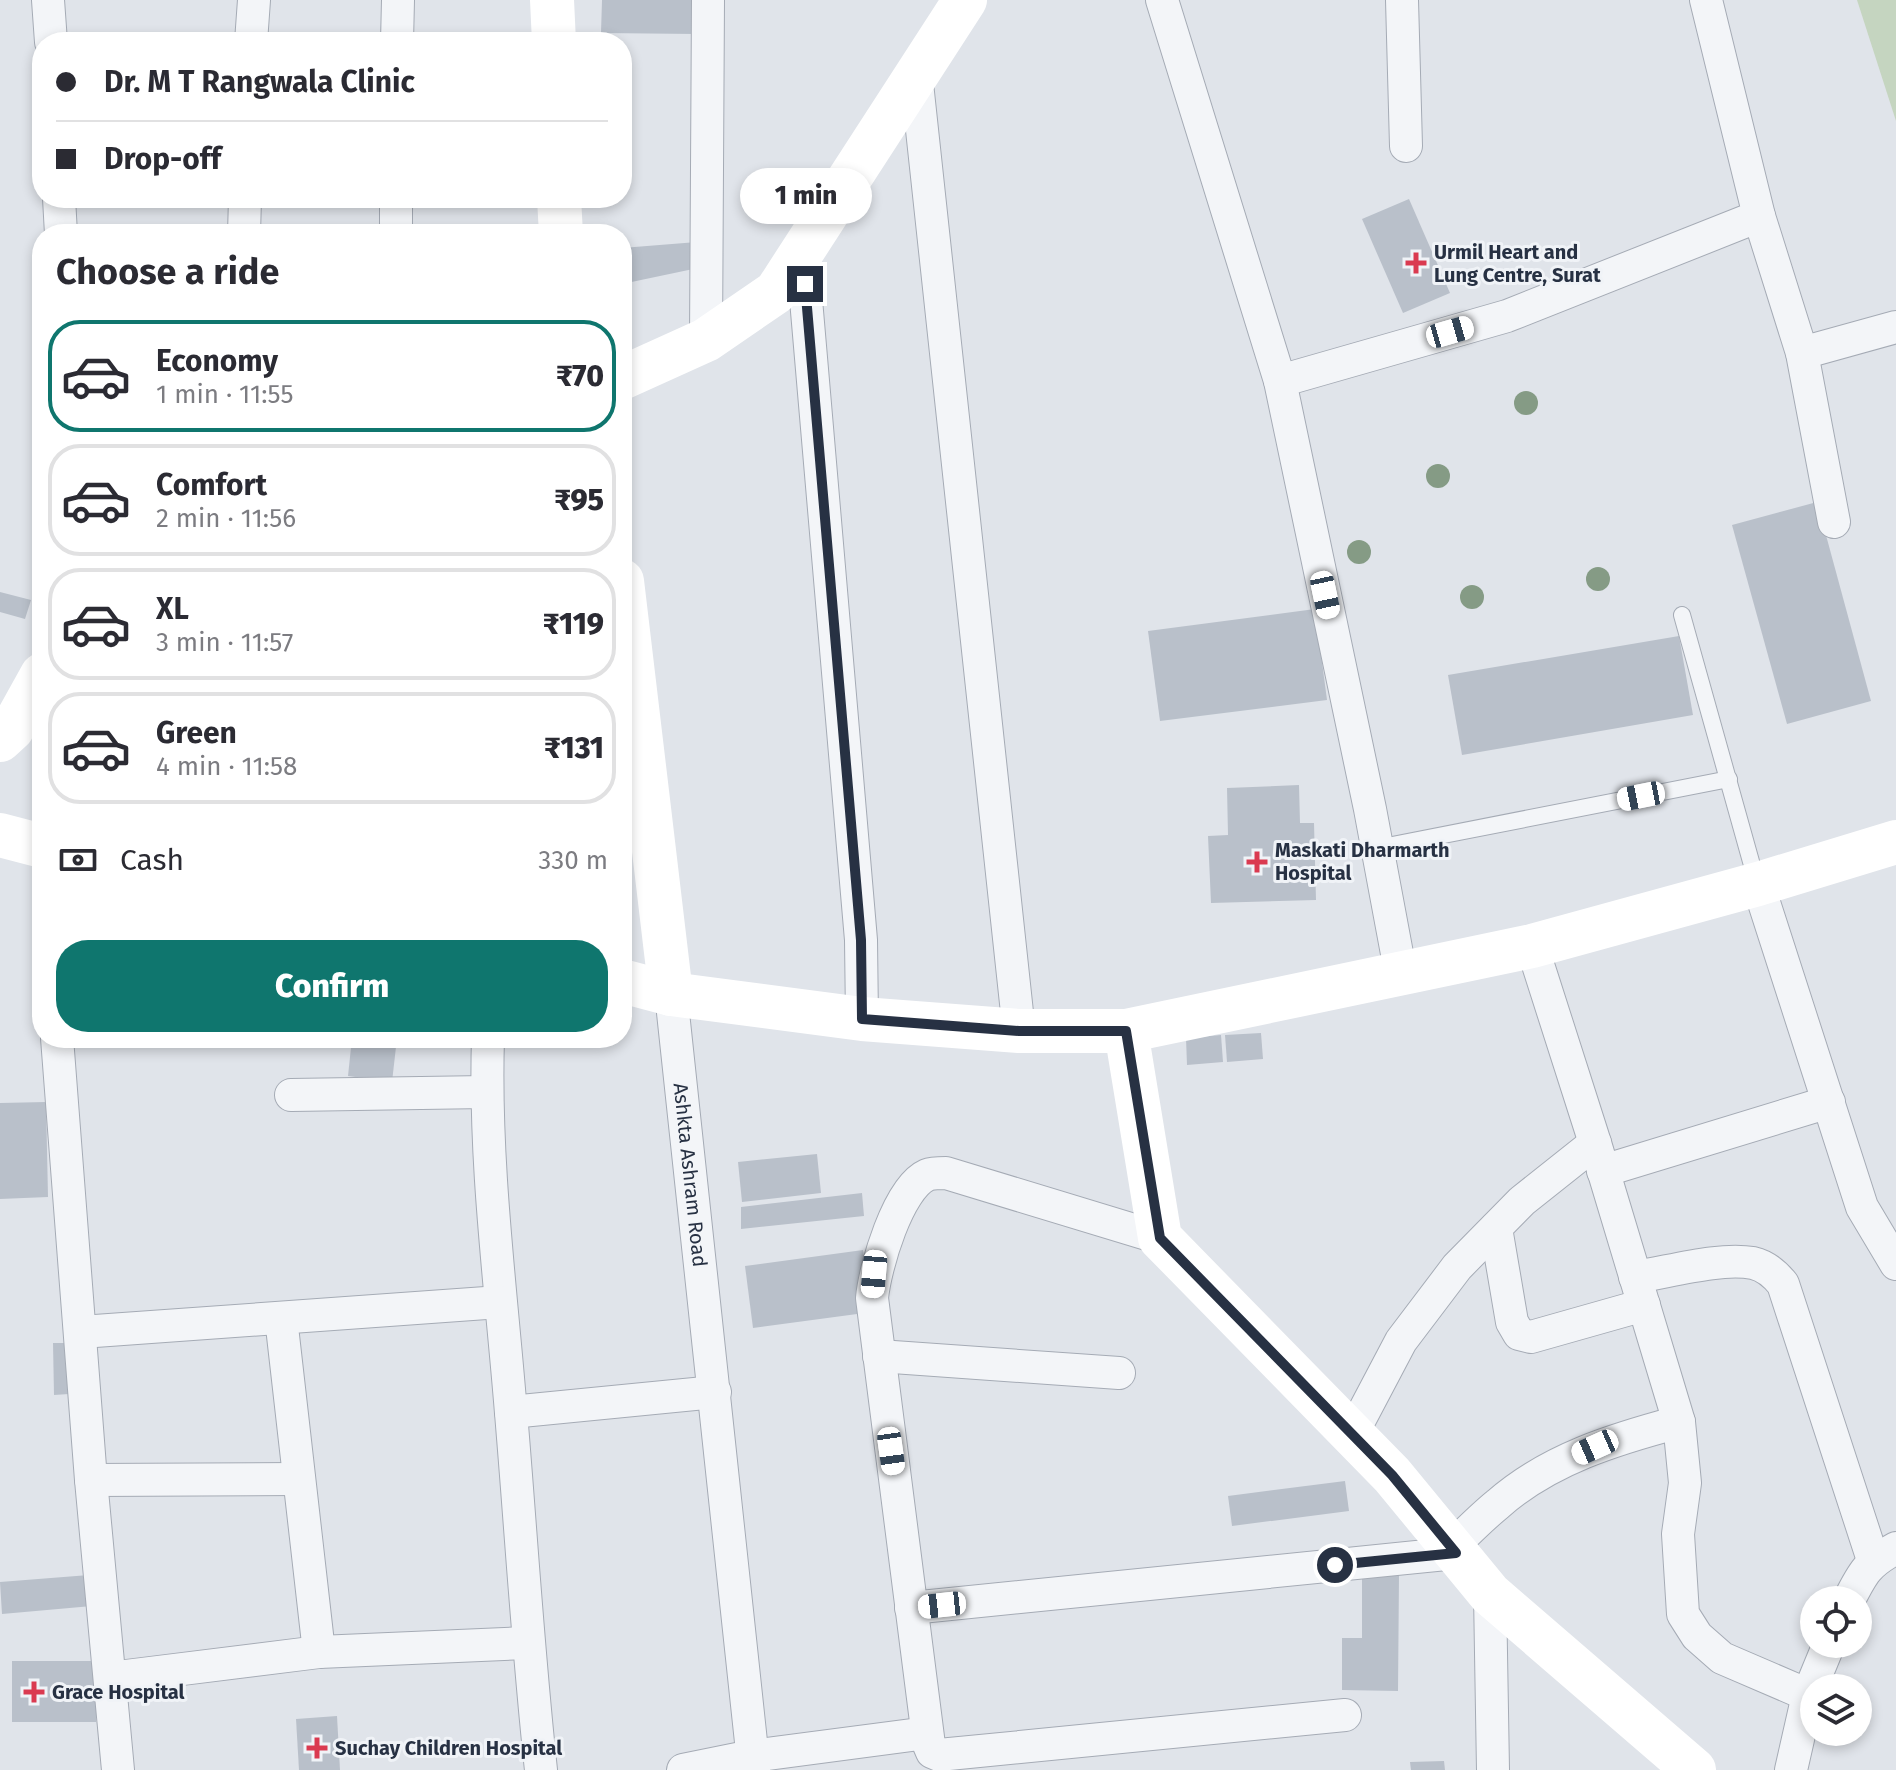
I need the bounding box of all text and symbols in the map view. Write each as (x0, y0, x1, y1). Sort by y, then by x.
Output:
text: Dr. M T Rangwala Clinic (104, 64, 415, 100)
text: Drop-off (104, 141, 221, 177)
callout: 1 min (739, 168, 871, 224)
text: 1 min (775, 180, 837, 211)
place label: Urmil Heart and Lung Centre, Surat (1434, 240, 1601, 287)
text: Choose a ride (56, 250, 279, 294)
marker: Urmil Heart and Lung Centre, Surat (1405, 252, 1427, 274)
route end (787, 266, 823, 302)
car (1424, 314, 1476, 350)
icon: car (60, 340, 132, 412)
text: Economy (156, 343, 278, 379)
text: ₹70 (556, 358, 604, 394)
text: 1 min · 11:55 (156, 379, 293, 410)
icon: car (60, 464, 132, 536)
text: Comfort (156, 467, 267, 503)
text: ₹95 (554, 482, 604, 518)
text: 2 min · 11:56 (156, 503, 296, 534)
car (1308, 569, 1342, 621)
icon: car (60, 588, 132, 660)
text: XL (156, 591, 189, 627)
text: ₹119 (543, 606, 604, 642)
text: 3 min · 11:57 (156, 627, 293, 658)
icon: car (60, 712, 132, 784)
text: Green (156, 715, 237, 751)
text: ₹131 (544, 730, 604, 766)
text: 4 min · 11:58 (156, 751, 297, 782)
car (1615, 780, 1667, 812)
icon: cash (56, 838, 100, 882)
place label: Maskati Dharmarth Hospital (1275, 838, 1450, 885)
text: Cash (120, 842, 184, 878)
text: 330 m (538, 845, 608, 876)
marker: Maskati Dharmarth Hospital (1246, 851, 1268, 873)
button: Confirm (56, 940, 608, 1032)
street label: Ashkta Ashram Road (669, 1082, 712, 1268)
car (860, 1249, 888, 1299)
car (876, 1426, 906, 1476)
car (1568, 1426, 1622, 1468)
route start (1317, 1547, 1353, 1583)
map controls (1800, 1586, 1872, 1746)
button: locate (1800, 1586, 1872, 1658)
car (917, 1591, 967, 1619)
button: layers (1800, 1674, 1872, 1746)
place label: Grace Hospital (52, 1680, 185, 1704)
marker: Grace Hospital (23, 1681, 45, 1703)
place label: Suchay Children Hospital (335, 1736, 562, 1760)
marker: Suchay Children Hospital (306, 1737, 328, 1759)

